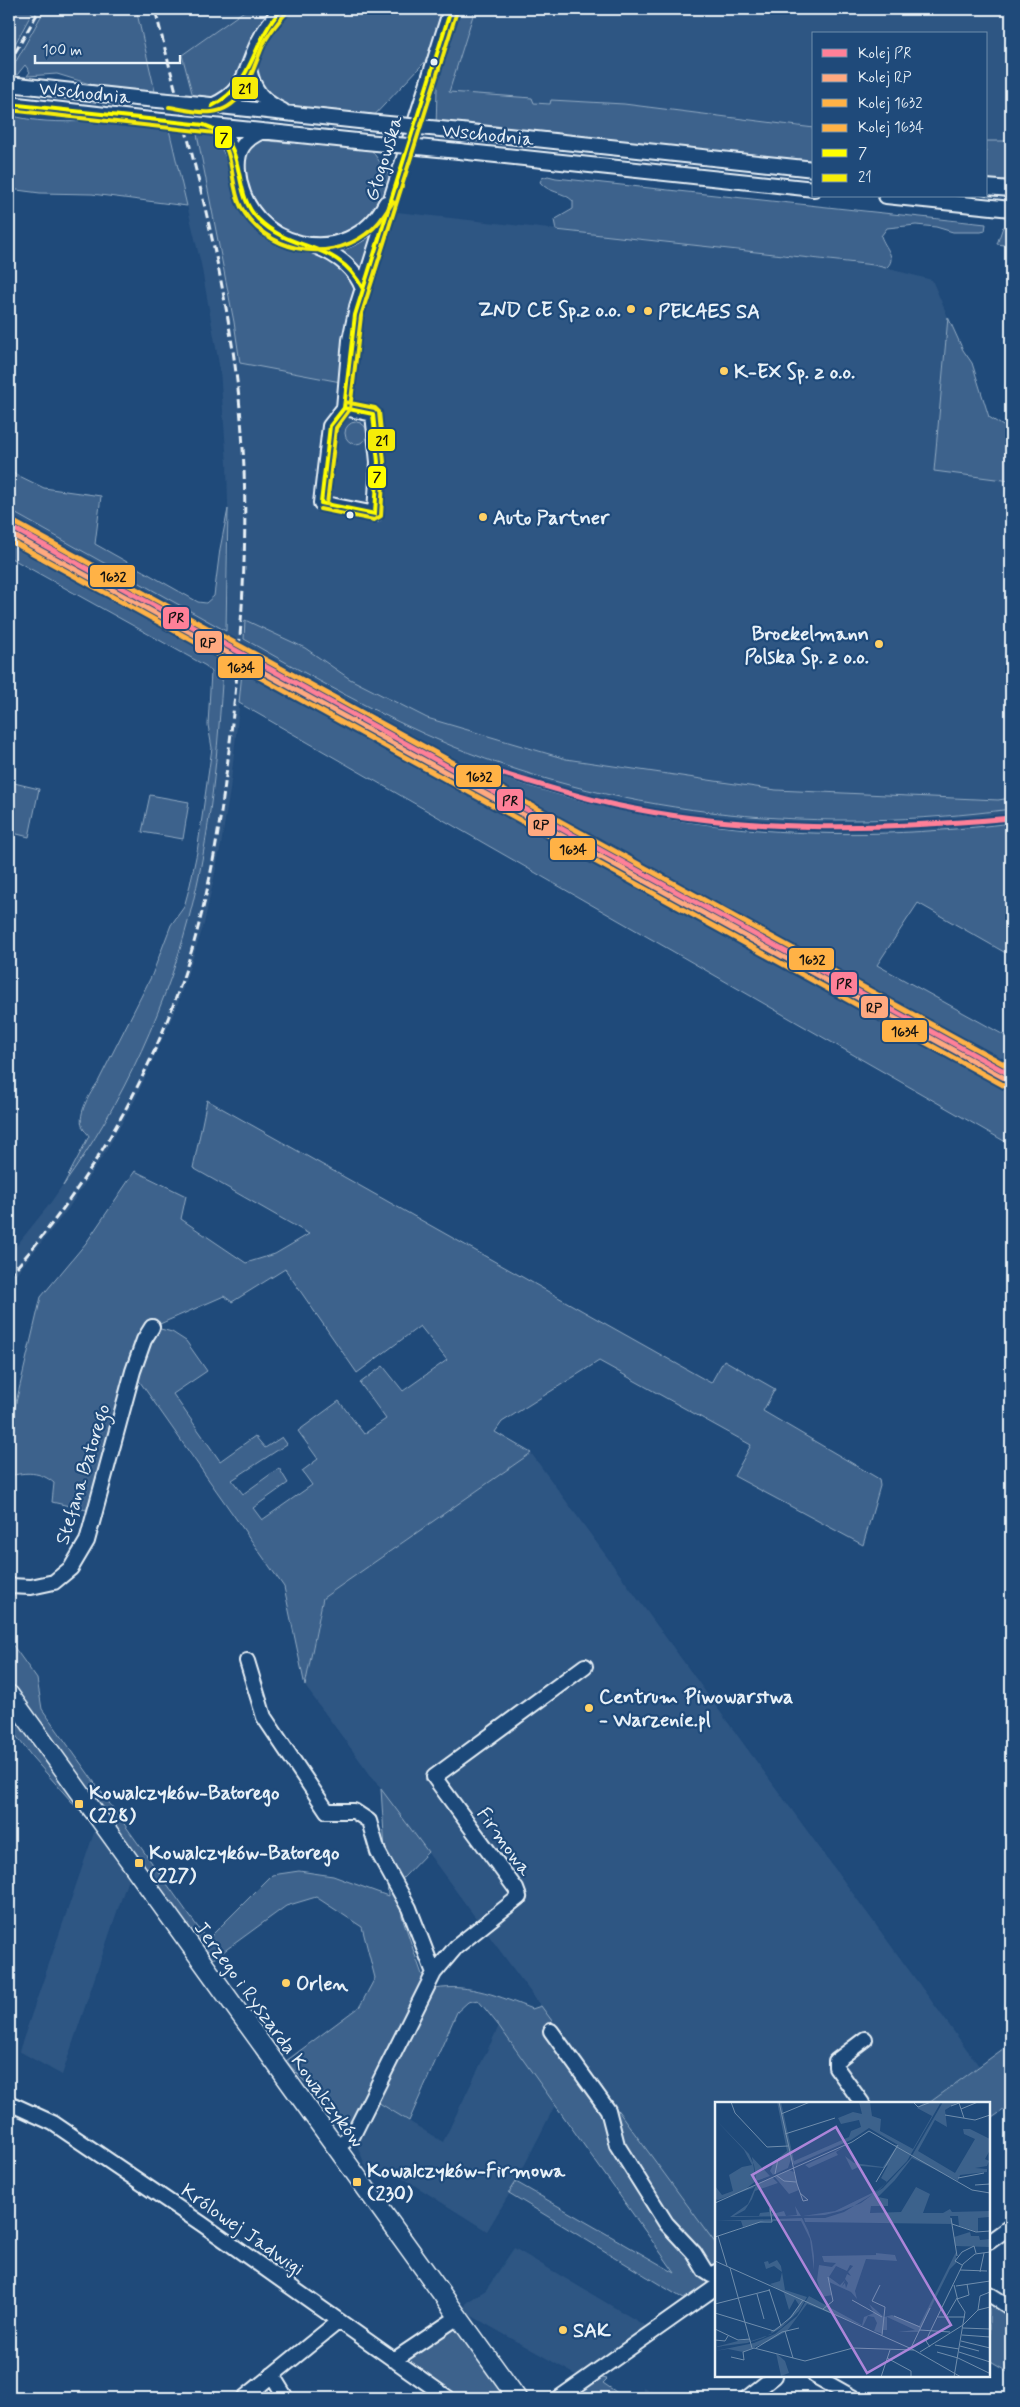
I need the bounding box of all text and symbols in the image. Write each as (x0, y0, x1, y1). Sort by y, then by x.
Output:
scale bar (35, 32, 180, 64)
legend (812, 32, 988, 198)
text: 100 m (42, 41, 82, 61)
text: Kolej PR (858, 44, 912, 64)
unlabelled marker (429, 57, 439, 67)
text: Kolej RP (858, 68, 912, 88)
street label: Wschodnia (38, 75, 133, 112)
line badge: 21 (231, 76, 259, 100)
text: 21 (239, 80, 251, 98)
text: Kolej 1632 (858, 94, 923, 114)
street label: Głogowska (359, 111, 411, 205)
street label: Wschodnia (441, 117, 536, 154)
text: Kolej 1634 (858, 118, 924, 138)
line badge: 7 (214, 125, 233, 149)
text: 7 (220, 129, 229, 147)
text: 7 (858, 144, 867, 164)
text: 21 (858, 168, 872, 188)
place label: ZND CE Sp.z o.o. (478, 297, 621, 324)
place label: PEKAES SA (658, 299, 760, 326)
marker: ZND CE Sp.z o.o. (625, 303, 637, 315)
marker: PEKAES SA (642, 305, 654, 317)
place label: K-EX Sp. z o.o. (734, 359, 855, 386)
marker: K-EX Sp. z o.o. (718, 365, 730, 377)
line badge: 21 (367, 428, 396, 452)
text: 21 (376, 432, 388, 450)
line badge: 7 (367, 465, 387, 489)
text: 7 (373, 468, 382, 486)
place label: Auto Partner (493, 505, 610, 532)
unlabelled marker (345, 510, 355, 520)
marker: Auto Partner (477, 511, 489, 523)
line badge: 1632 (89, 564, 136, 588)
text: 1632 (100, 568, 126, 586)
line badge: PR (162, 606, 190, 630)
text: PR (168, 609, 184, 627)
place label: Broekelmann Polska Sp. z o.o. (745, 621, 869, 671)
line badge: RP (194, 630, 223, 654)
text: RP (200, 634, 217, 652)
marker: Broekelmann Polska Sp. z o.o. (873, 638, 885, 650)
line badge: 1634 (217, 655, 264, 679)
text: 1634 (227, 659, 256, 677)
line badge: 1632 (455, 764, 502, 788)
text: 1632 (466, 768, 492, 786)
line badge: PR (496, 788, 524, 812)
text: PR (502, 792, 518, 810)
line badge: RP (527, 813, 556, 837)
text: RP (533, 816, 550, 834)
line badge: 1634 (549, 837, 596, 861)
text: 1634 (559, 841, 588, 859)
line badge: 1632 (788, 947, 835, 971)
text: 1632 (799, 951, 825, 969)
line badge: PR (830, 971, 858, 996)
text: PR (836, 975, 852, 993)
line badge: RP (860, 995, 889, 1019)
text: RP (866, 999, 883, 1017)
line badge: 1634 (881, 1019, 928, 1043)
text: 1634 (891, 1023, 920, 1041)
street label: Stefana Batorego (49, 1401, 120, 1549)
place label: Centrum Piwowarstwa - Warzenie.pl (599, 1684, 793, 1734)
marker: Centrum Piwowarstwa - Warzenie.pl (583, 1702, 595, 1714)
place label: Kowalczyków-Batorego (228) (89, 1780, 280, 1830)
marker: Kowalczyków-Batorego (228) (73, 1798, 85, 1810)
street label: Firmowa (470, 1802, 538, 1883)
place label: Kowalczyków-Batorego (227) (149, 1840, 340, 1890)
marker: Kowalczyków-Batorego (227) (133, 1857, 145, 1869)
street label: Jerzego i Ryszarda Kowalczyków (187, 1916, 370, 2154)
place label: Orlen (296, 1971, 348, 1998)
marker: Orlen (280, 1977, 292, 1989)
inset map (715, 2102, 990, 2377)
place label: Kowalczyków-Firmowa (230) (367, 2158, 566, 2208)
marker: Kowalczyków-Firmowa (230) (351, 2176, 363, 2188)
street label: Królowej Jadwigi (175, 2178, 309, 2283)
place label: SAK (573, 2318, 611, 2345)
marker: SAK (557, 2324, 569, 2336)

